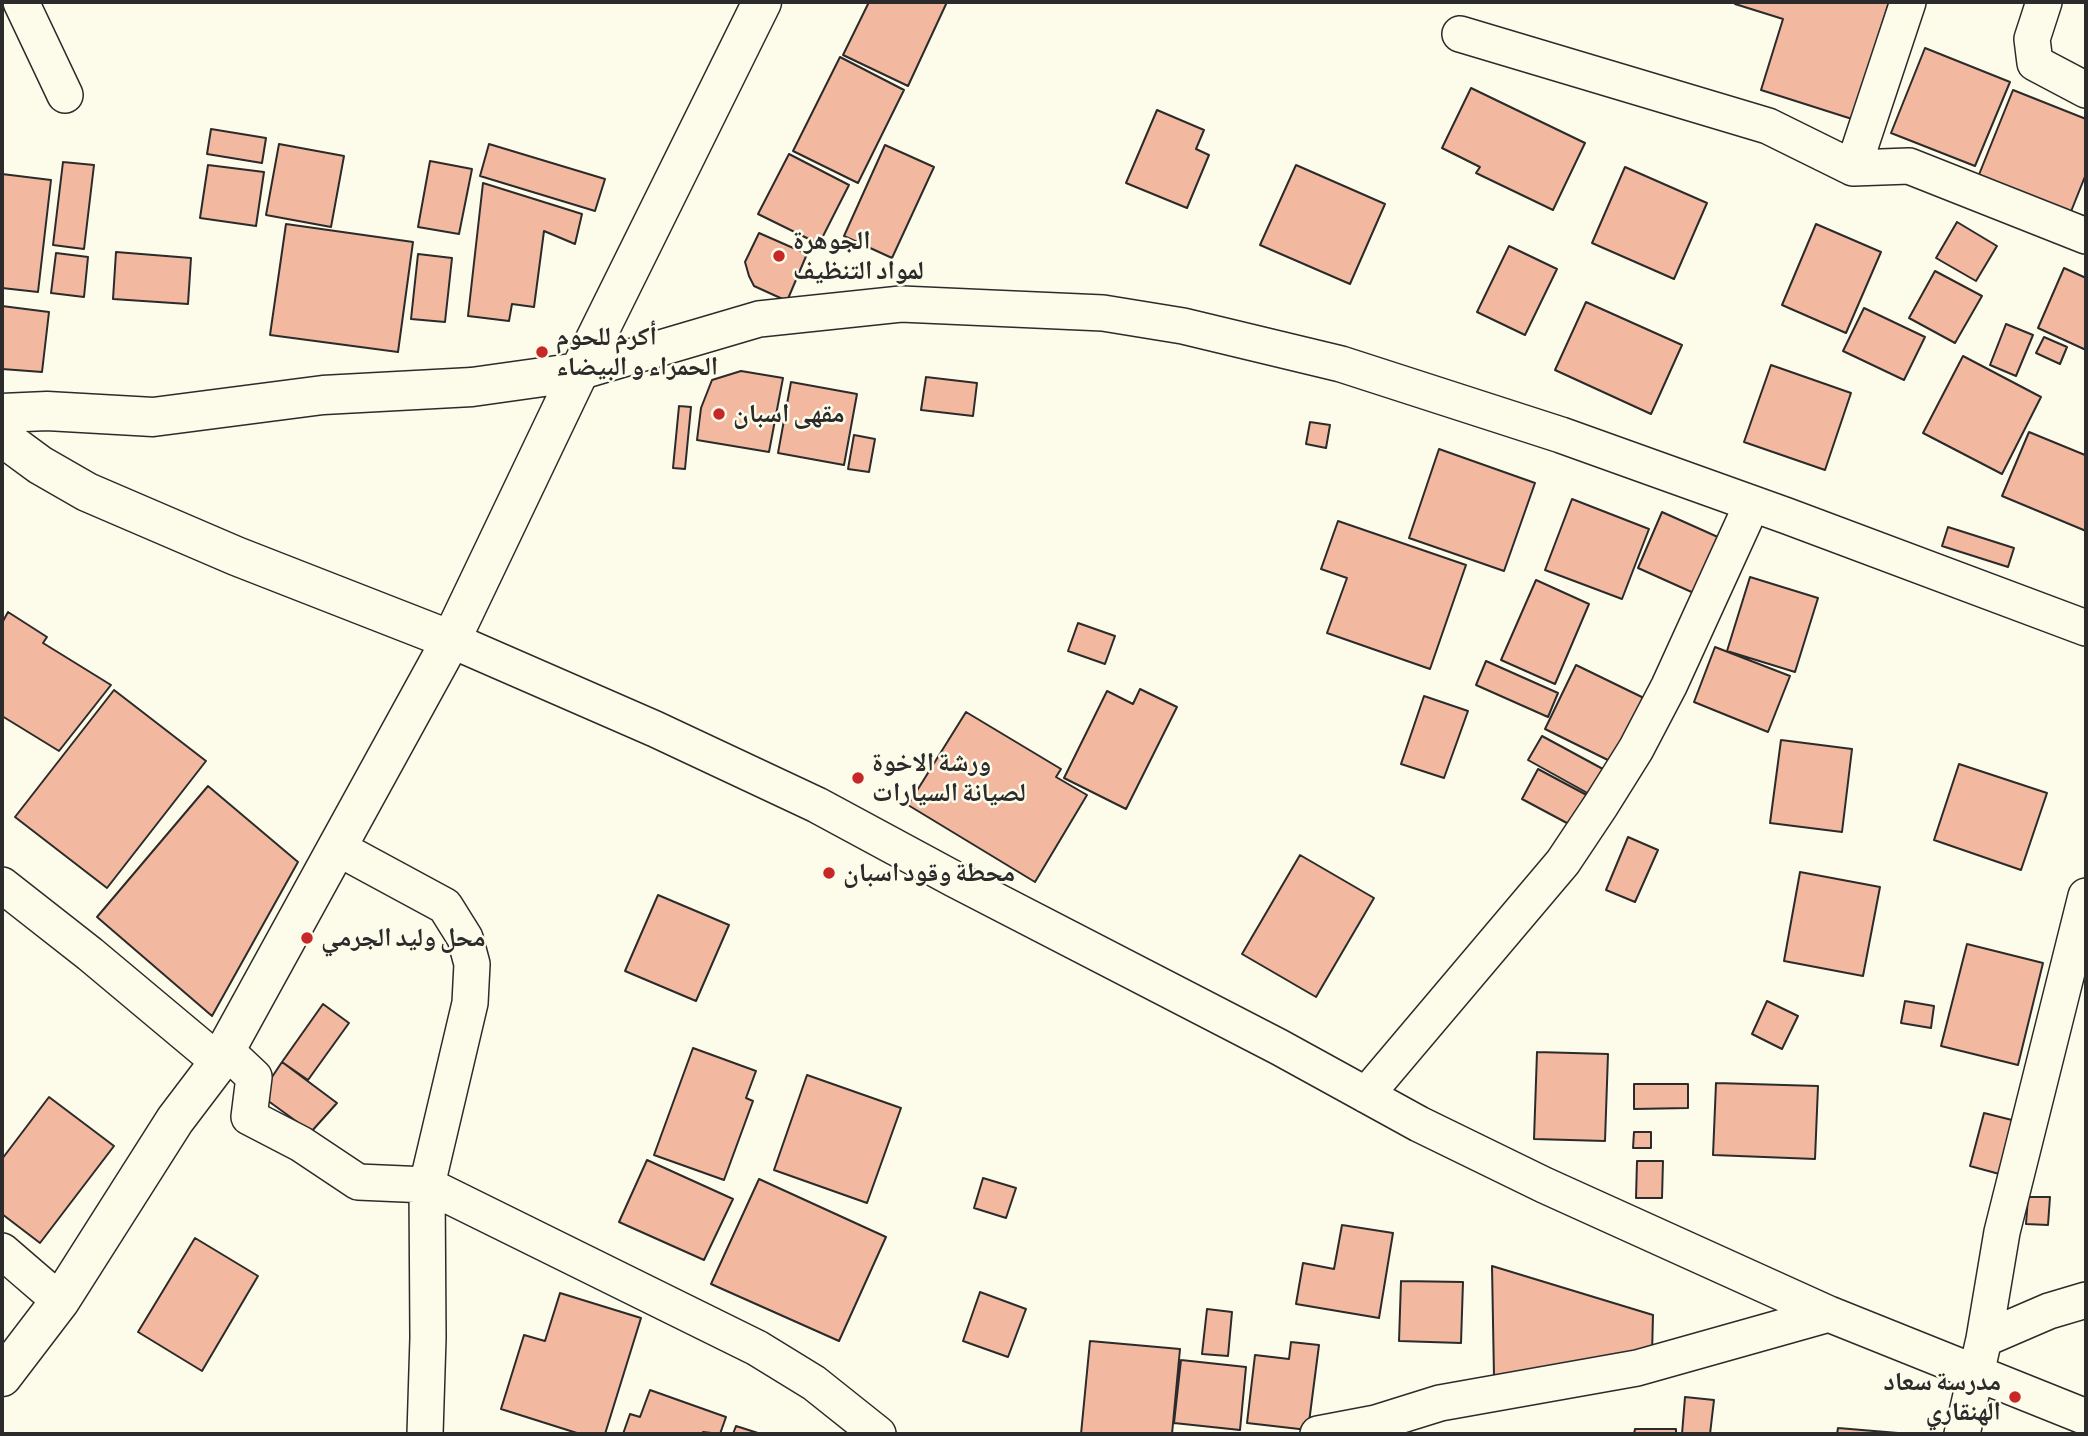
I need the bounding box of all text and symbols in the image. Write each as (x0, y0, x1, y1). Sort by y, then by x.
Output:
place label: الجوهرة لمواد التنظيف (793, 225, 924, 286)
marker: الجوهرة لمواد التنظيف (771, 248, 787, 264)
place label: أكرم للحوم الحمراء و البيضاء (556, 321, 718, 382)
marker: أكرم للحوم الحمراء و البيضاء (534, 344, 550, 360)
place label: مقهى اسبان (733, 398, 845, 430)
marker: مقهى اسبان (711, 406, 727, 422)
place label: ورشة الاخوة لصيانة السيارات (872, 747, 1026, 808)
marker: ورشة الاخوة لصيانة السيارات (850, 770, 866, 786)
place label: محطة وقود اسبان (843, 857, 1015, 889)
marker: محطة وقود اسبان (821, 865, 837, 881)
place label: محل وليد الجرمي (321, 922, 485, 954)
marker: محل وليد الجرمي (299, 930, 315, 946)
place label: مدرسة سعاد الهنقاري (1883, 1366, 2001, 1428)
marker: مدرسة سعاد الهنقاري (2007, 1389, 2023, 1405)

